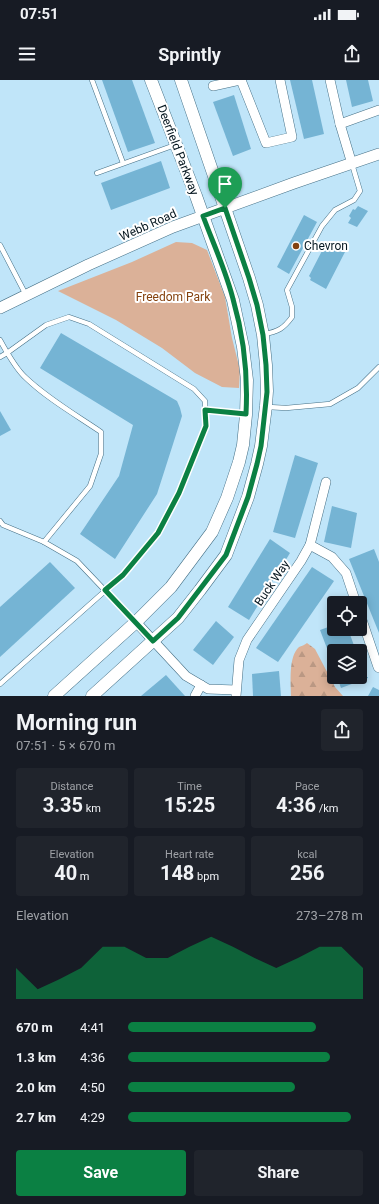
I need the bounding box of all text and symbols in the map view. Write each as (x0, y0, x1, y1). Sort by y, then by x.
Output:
text: 07:51 (20, 5, 59, 23)
icon: menu (16, 43, 38, 65)
icon: share (341, 43, 363, 65)
text: Sprintly (158, 44, 221, 65)
street label: Deerfield Parkway (154, 103, 202, 197)
pin (208, 167, 242, 208)
icon: arrive (214, 173, 236, 195)
street label: Webb Road (117, 206, 179, 244)
place label: Chevron (304, 239, 348, 253)
marker: Chevron (291, 241, 301, 251)
park label: Freedom Park (136, 290, 211, 304)
street label: Buck Way (252, 557, 293, 608)
map controls (327, 596, 367, 684)
button: locate (327, 596, 367, 636)
button: layers (327, 644, 367, 684)
button: share (321, 709, 363, 751)
text: Morning run (16, 710, 137, 735)
text: 07:51 · 5 × 670 m (16, 738, 115, 753)
text: Distance (50, 780, 93, 793)
text: Time (177, 780, 202, 793)
text: Pace (295, 780, 319, 793)
text: 3.35 (43, 793, 83, 817)
text: 15:25 (164, 793, 215, 817)
text: 4:36 (276, 793, 316, 817)
text: km (83, 802, 101, 815)
text: /km (316, 802, 338, 815)
text: Elevation (50, 848, 94, 861)
text: Heart rate (165, 848, 214, 861)
text: kcal (297, 848, 317, 861)
text: 40 (54, 861, 77, 885)
text: 148 (160, 861, 194, 885)
text: 256 (290, 861, 324, 885)
text: m (77, 870, 89, 883)
text: bpm (194, 870, 219, 883)
text: Elevation (16, 908, 69, 923)
text: 273–278 m (296, 908, 363, 923)
text: 670 m (16, 1020, 53, 1035)
text: 4:41 (80, 1020, 105, 1035)
text: 1.3 km (16, 1050, 56, 1065)
text: 4:36 (80, 1050, 105, 1065)
text: 2.0 km (16, 1080, 56, 1095)
text: 4:50 (80, 1080, 105, 1095)
text: 2.7 km (16, 1110, 56, 1125)
text: 4:29 (80, 1110, 105, 1125)
button: Save (16, 1150, 186, 1196)
button: Share (194, 1150, 363, 1196)

